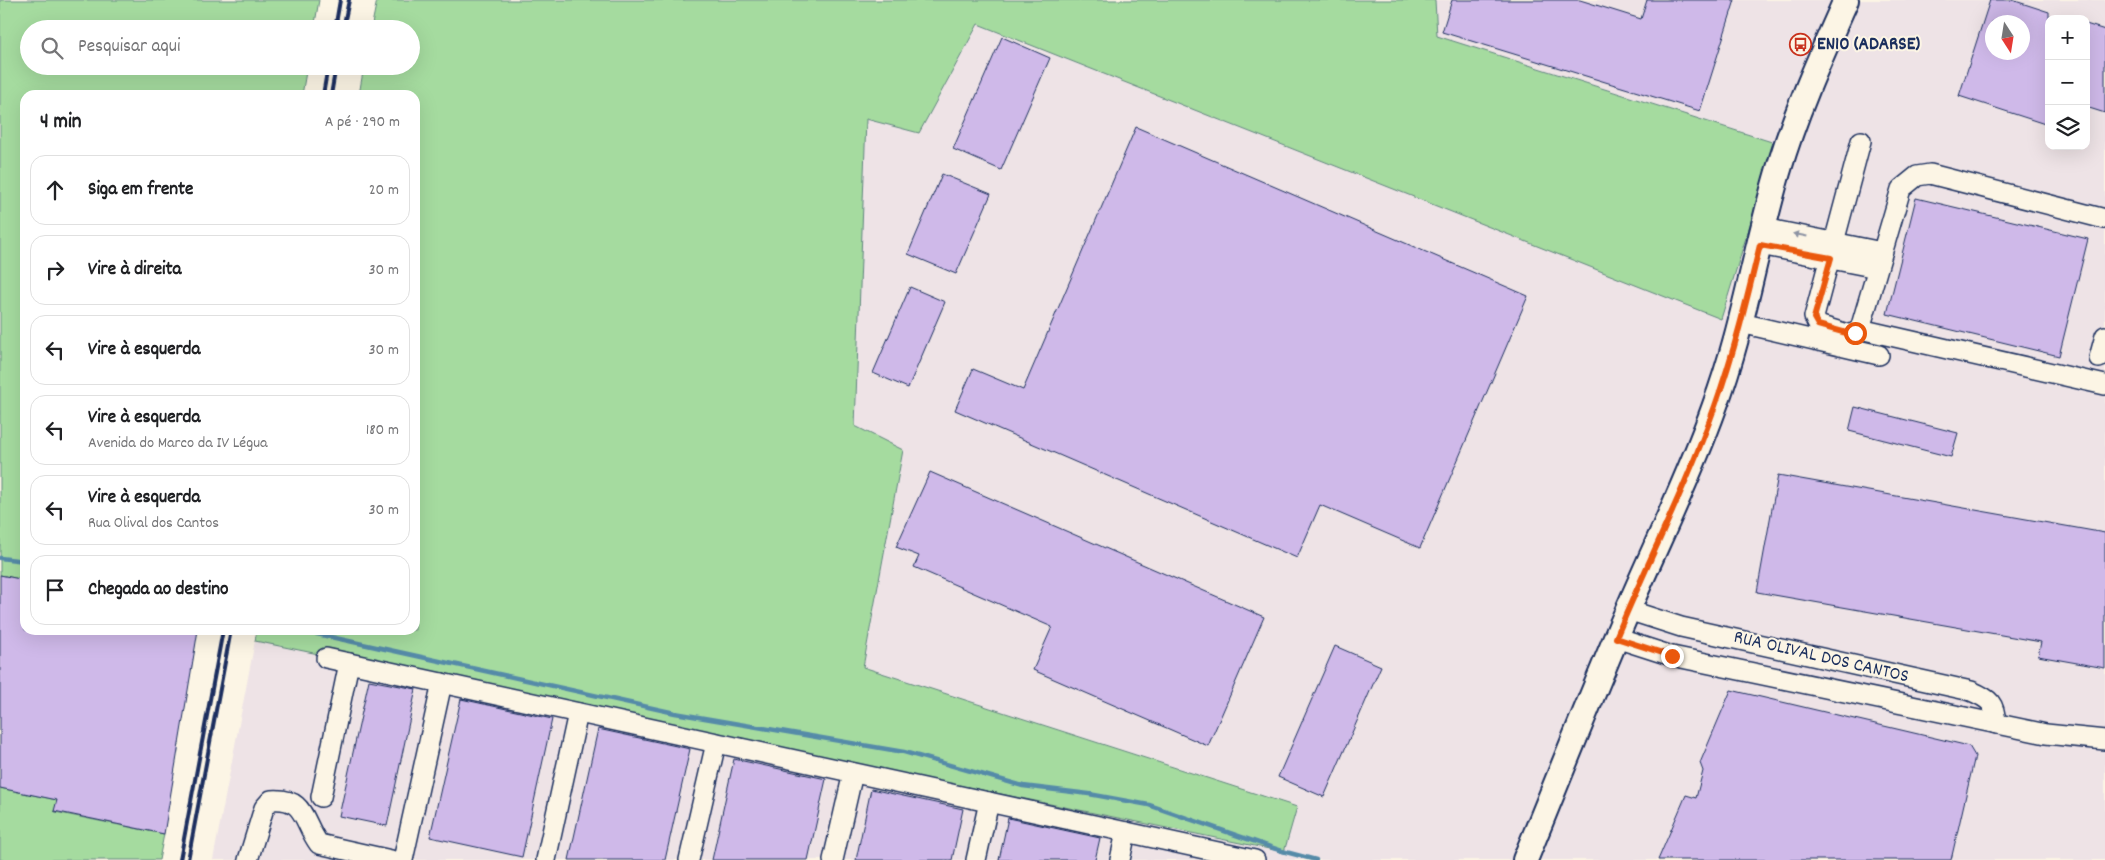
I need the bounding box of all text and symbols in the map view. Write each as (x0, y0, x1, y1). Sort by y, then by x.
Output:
north arrow (1985, 15, 2030, 60)
map controls (2045, 15, 2090, 150)
button: + (2045, 15, 2090, 60)
search box (20, 20, 420, 75)
place label: EN10 (ADARSE) (1817, 32, 1920, 59)
bus stop icon: EN10 (ADARSE) (1789, 33, 1813, 57)
icon: search (38, 34, 66, 62)
text: Pesquisar aqui (78, 34, 180, 61)
button: − (2045, 60, 2090, 105)
button: layers (2045, 105, 2090, 150)
text: 4 min (40, 108, 82, 138)
text: A pé · 290 m (325, 111, 400, 134)
icon: ahead (41, 176, 69, 204)
text: Siga em frente (88, 177, 193, 204)
text: 20 m (369, 179, 399, 202)
one-way arrow (1792, 231, 1808, 239)
icon: right (41, 256, 69, 284)
text: Vire à direita (88, 257, 181, 284)
text: 30 m (369, 259, 399, 282)
route start (1844, 322, 1867, 345)
icon: left (41, 336, 69, 364)
text: Vire à esquerda (88, 337, 200, 364)
text: 30 m (369, 339, 399, 362)
text: Vire à esquerda (88, 405, 200, 432)
icon: left (41, 416, 69, 444)
text: 180 m (366, 419, 399, 442)
text: Avenida do Marco da IV Légua (88, 432, 268, 455)
text: Vire à esquerda (88, 485, 200, 512)
icon: left (41, 496, 69, 524)
text: 30 m (369, 499, 399, 522)
text: Rua Olival dos Cantos (88, 512, 219, 535)
icon: arrive (41, 576, 69, 604)
text: Chegada ao destino (88, 577, 229, 604)
street label: RUA OLIVAL DOS CANTOS (1731, 625, 1911, 691)
route end (1661, 645, 1684, 668)

